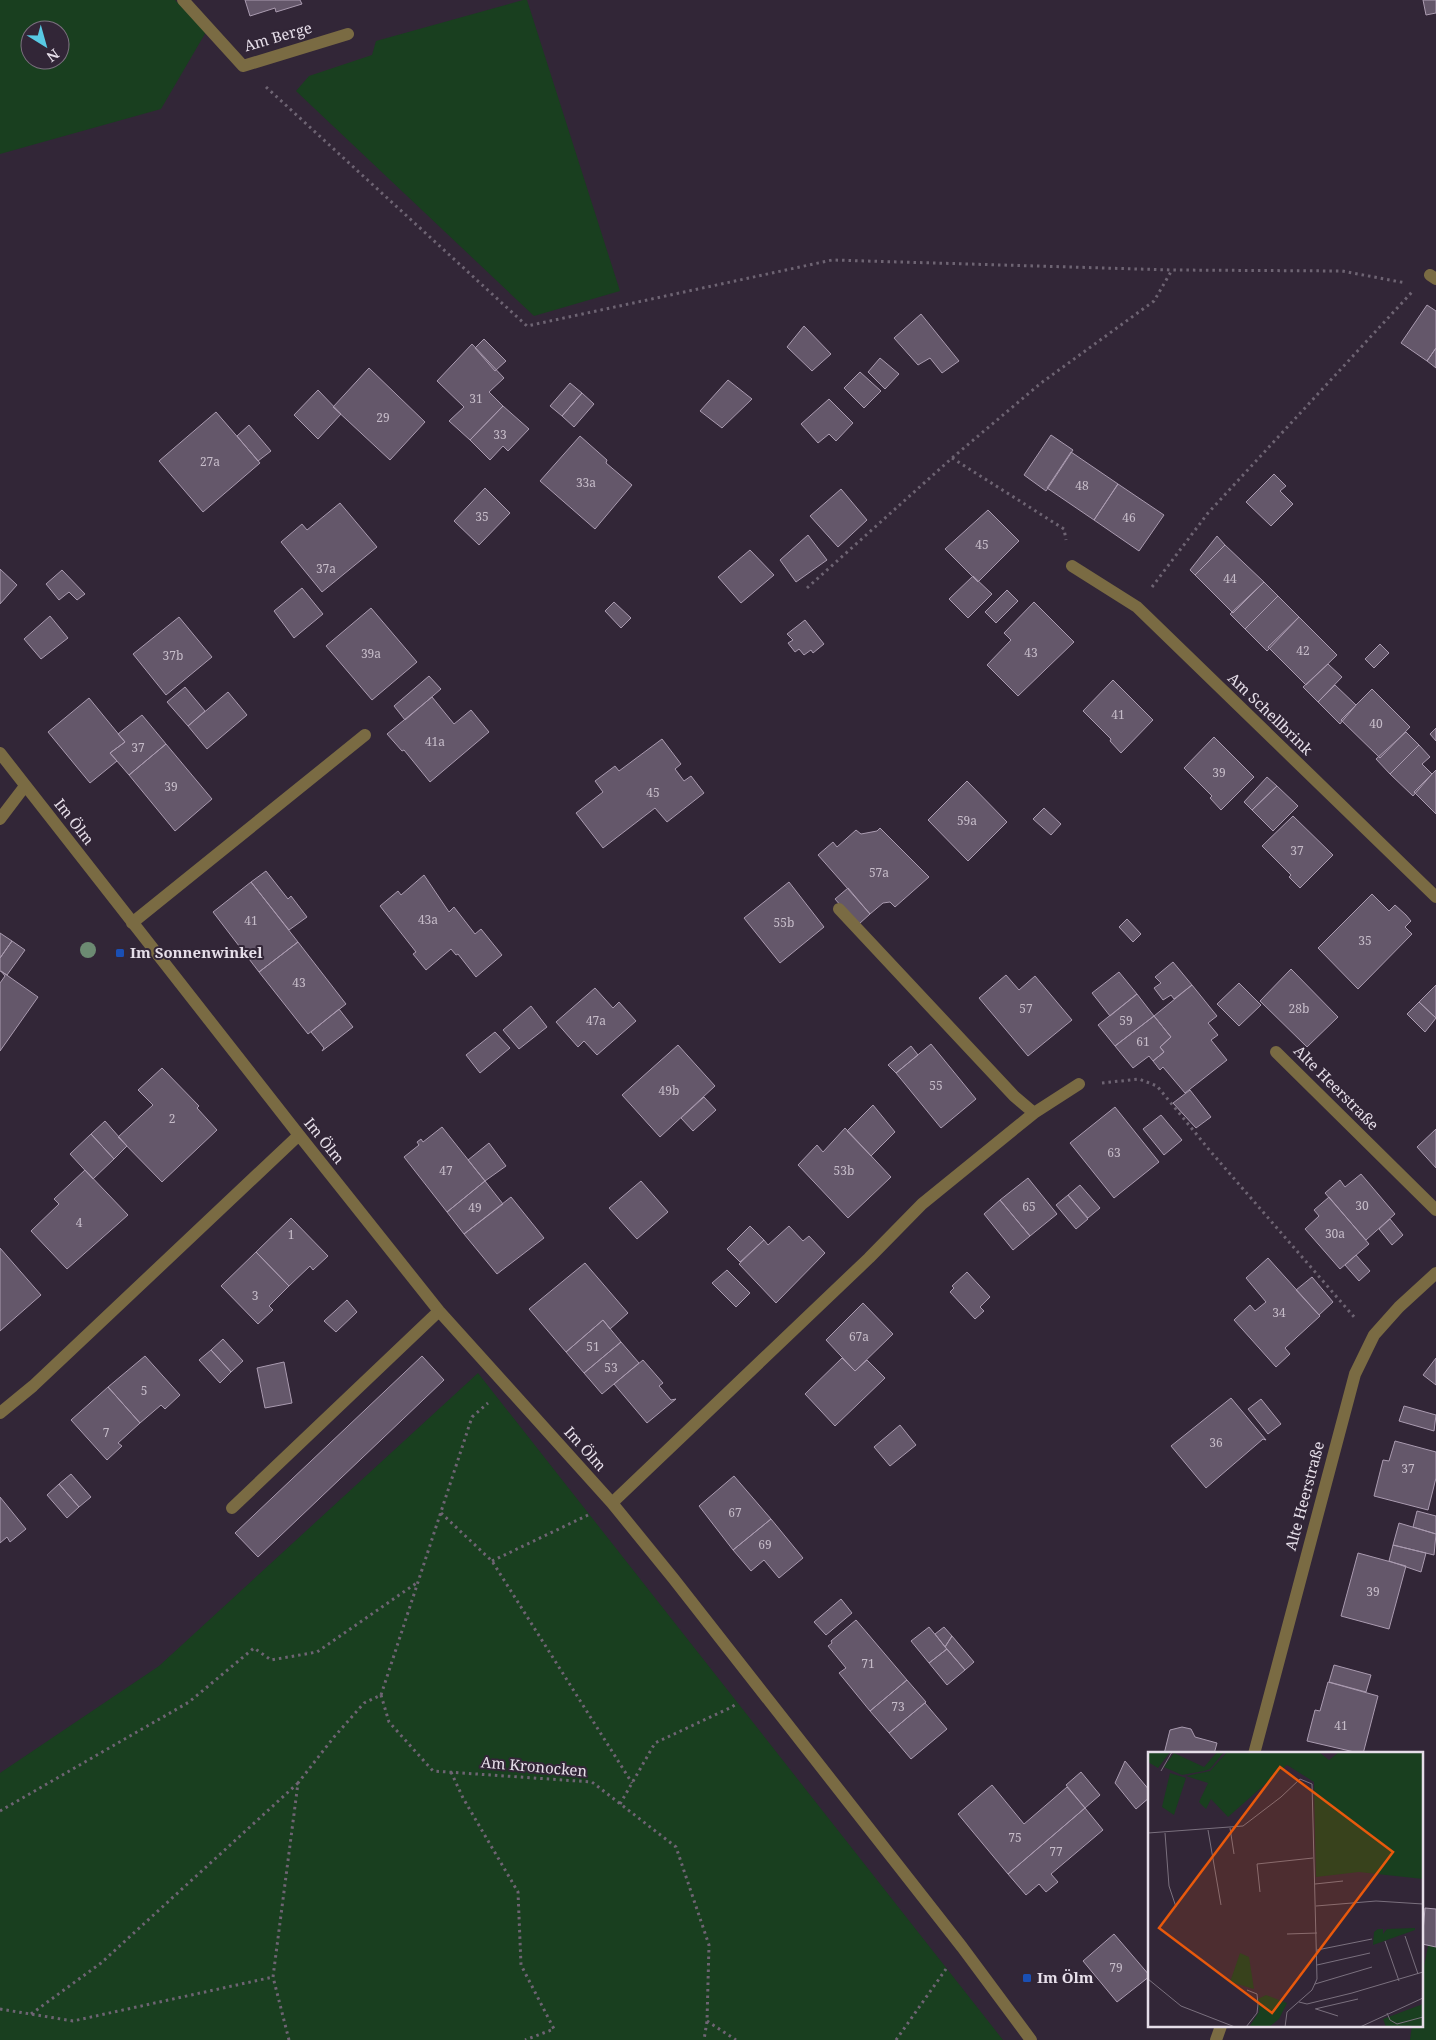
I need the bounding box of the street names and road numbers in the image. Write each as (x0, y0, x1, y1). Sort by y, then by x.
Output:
street label: Am Berge (241, 17, 314, 55)
street label: Am Schellbrink (1224, 668, 1318, 759)
street label: Im Ölm (50, 794, 99, 849)
street label: Alte Heerstraße (1290, 1040, 1384, 1134)
street label: Im Ölm (300, 1113, 349, 1167)
street label: Im Ölm (560, 1422, 611, 1475)
street label: Alte Heerstraße (1280, 1439, 1328, 1553)
street label: Am Kronocken (480, 1751, 588, 1781)

